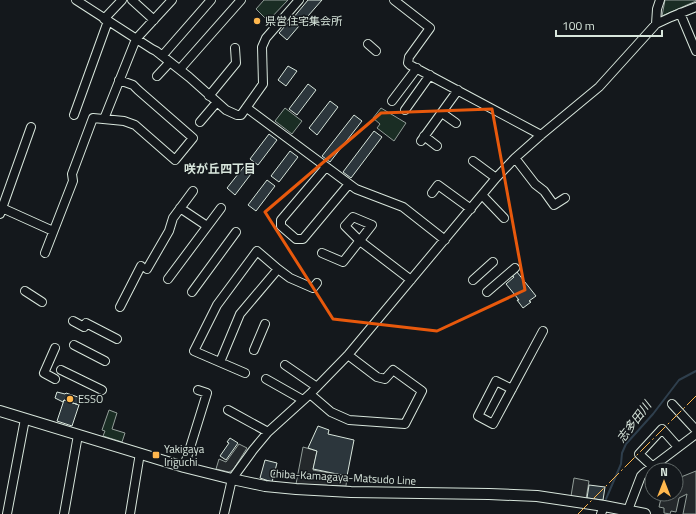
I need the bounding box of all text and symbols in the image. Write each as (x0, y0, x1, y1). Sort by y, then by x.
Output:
scale bar (556, 12, 662, 38)
place label: 県営住宅集会所 (265, 13, 343, 29)
marker: 県営住宅集会所 (252, 16, 262, 26)
text: 100 m (562, 16, 595, 35)
district label: 咲が丘四丁目 (184, 159, 256, 178)
place label: ESSO (78, 391, 103, 407)
marker: ESSO (65, 394, 75, 404)
water label: 志多田川 (612, 395, 657, 447)
place label: Yakigaya Iriguchi (164, 441, 205, 470)
marker: Yakigaya Iriguchi (151, 450, 161, 460)
north arrow (644, 462, 684, 502)
text: N (660, 464, 668, 480)
street label: Chiba-Kamagaya-Matsudo Line (270, 465, 417, 489)

